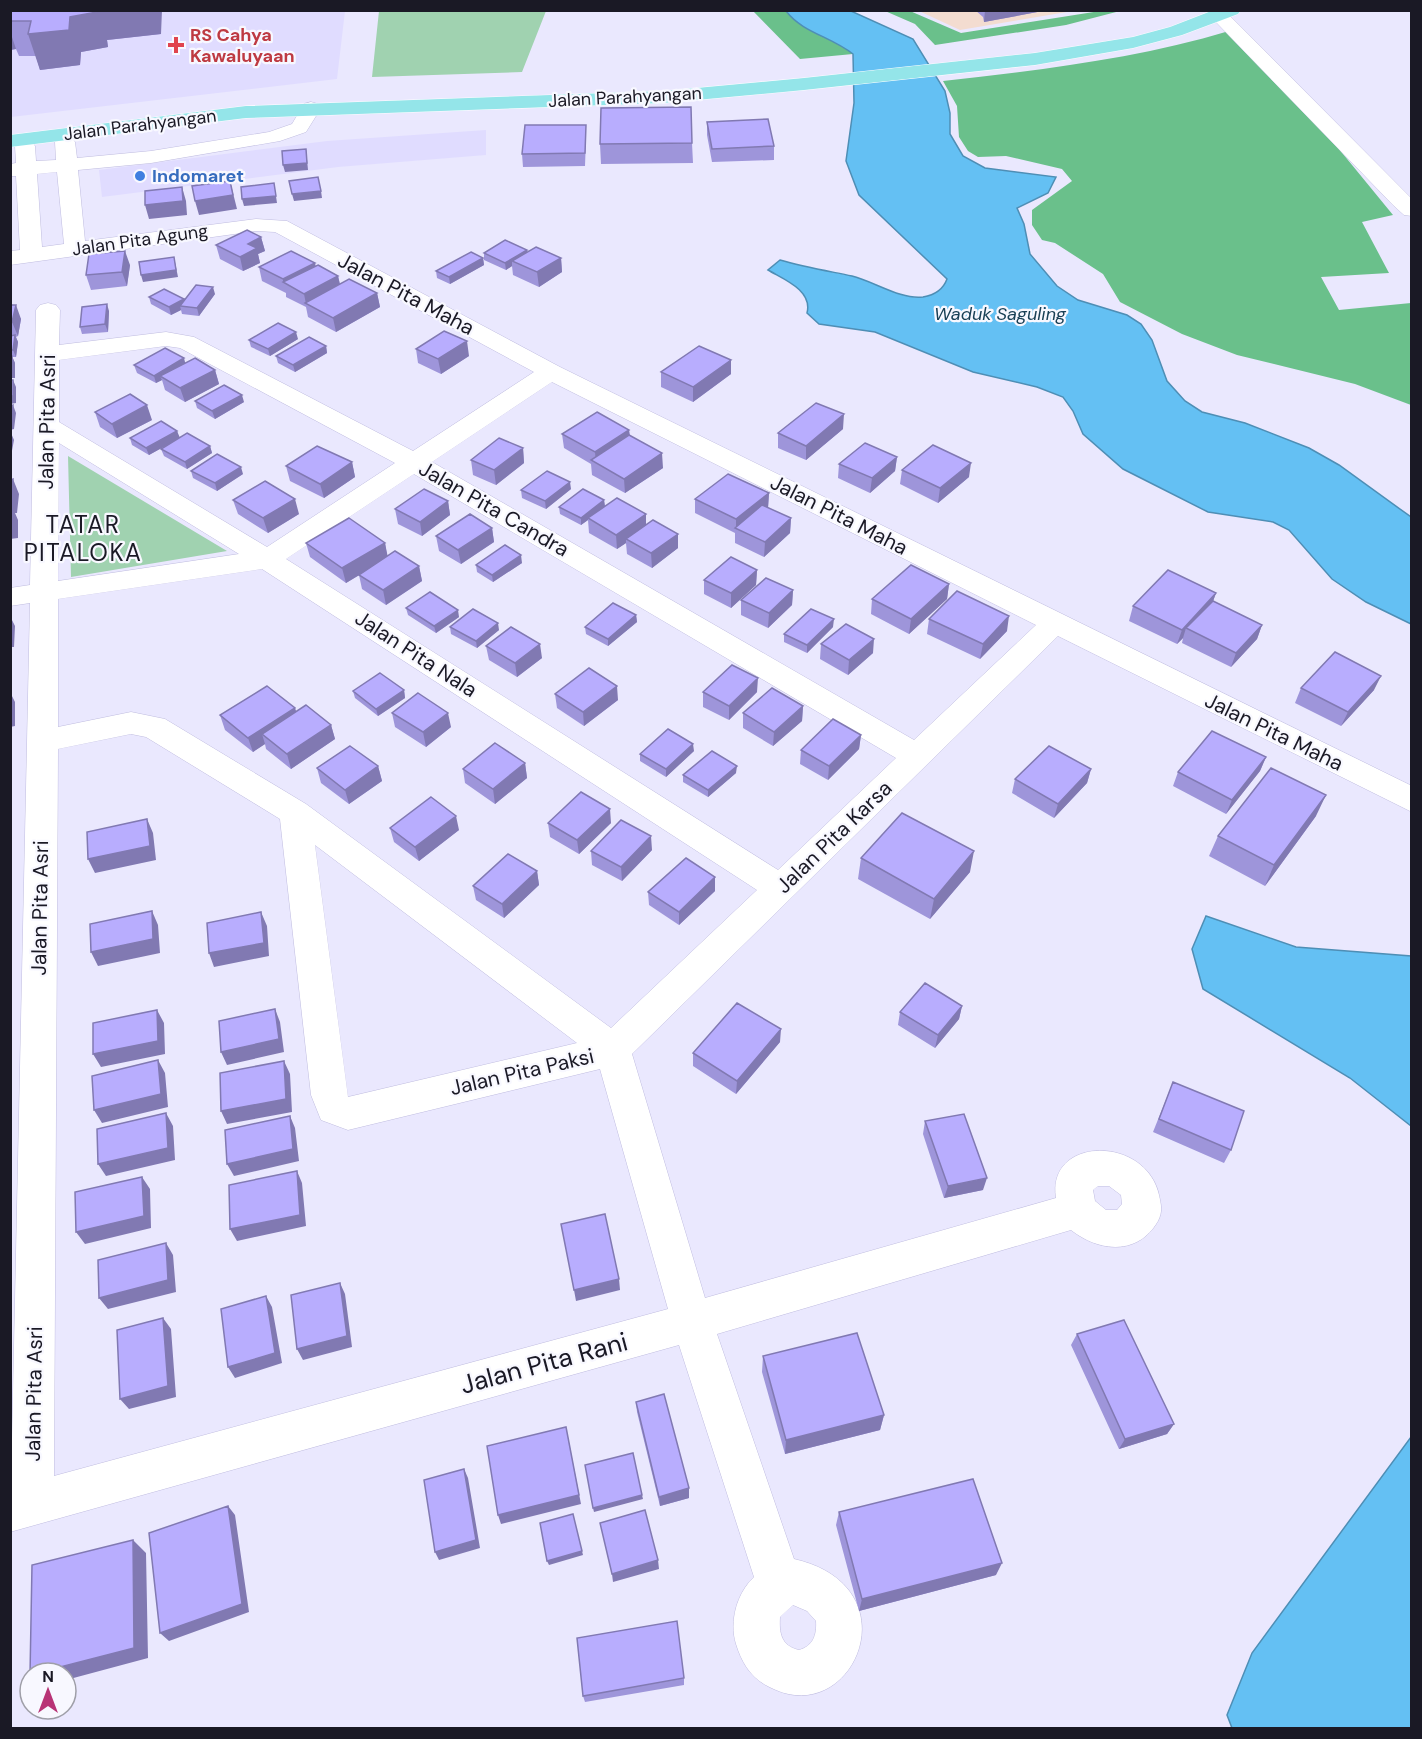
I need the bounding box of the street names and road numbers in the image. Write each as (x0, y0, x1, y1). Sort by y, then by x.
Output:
street label: Jalan Parahyangan (548, 81, 702, 113)
street label: Jalan Parahyangan (62, 104, 218, 146)
street label: Jalan Pita Agung (71, 219, 209, 261)
street label: Jalan Pita Maha (333, 246, 479, 342)
street label: Jalan Pita Asri (32, 354, 62, 490)
street label: Jalan Pita Candra (414, 455, 574, 563)
street label: Jalan Pita Maha (765, 468, 913, 562)
street label: Jalan Pita Nala (350, 604, 482, 704)
street label: Jalan Pita Maha (1200, 686, 1348, 778)
street label: Jalan Pita Karsa (770, 774, 898, 900)
street label: Jalan Pita Asri (25, 840, 55, 976)
street label: Jalan Pita Paksi (447, 1042, 597, 1102)
street label: Jalan Pita Rani (457, 1324, 631, 1402)
street label: Jalan Pita Asri (19, 1326, 49, 1462)

